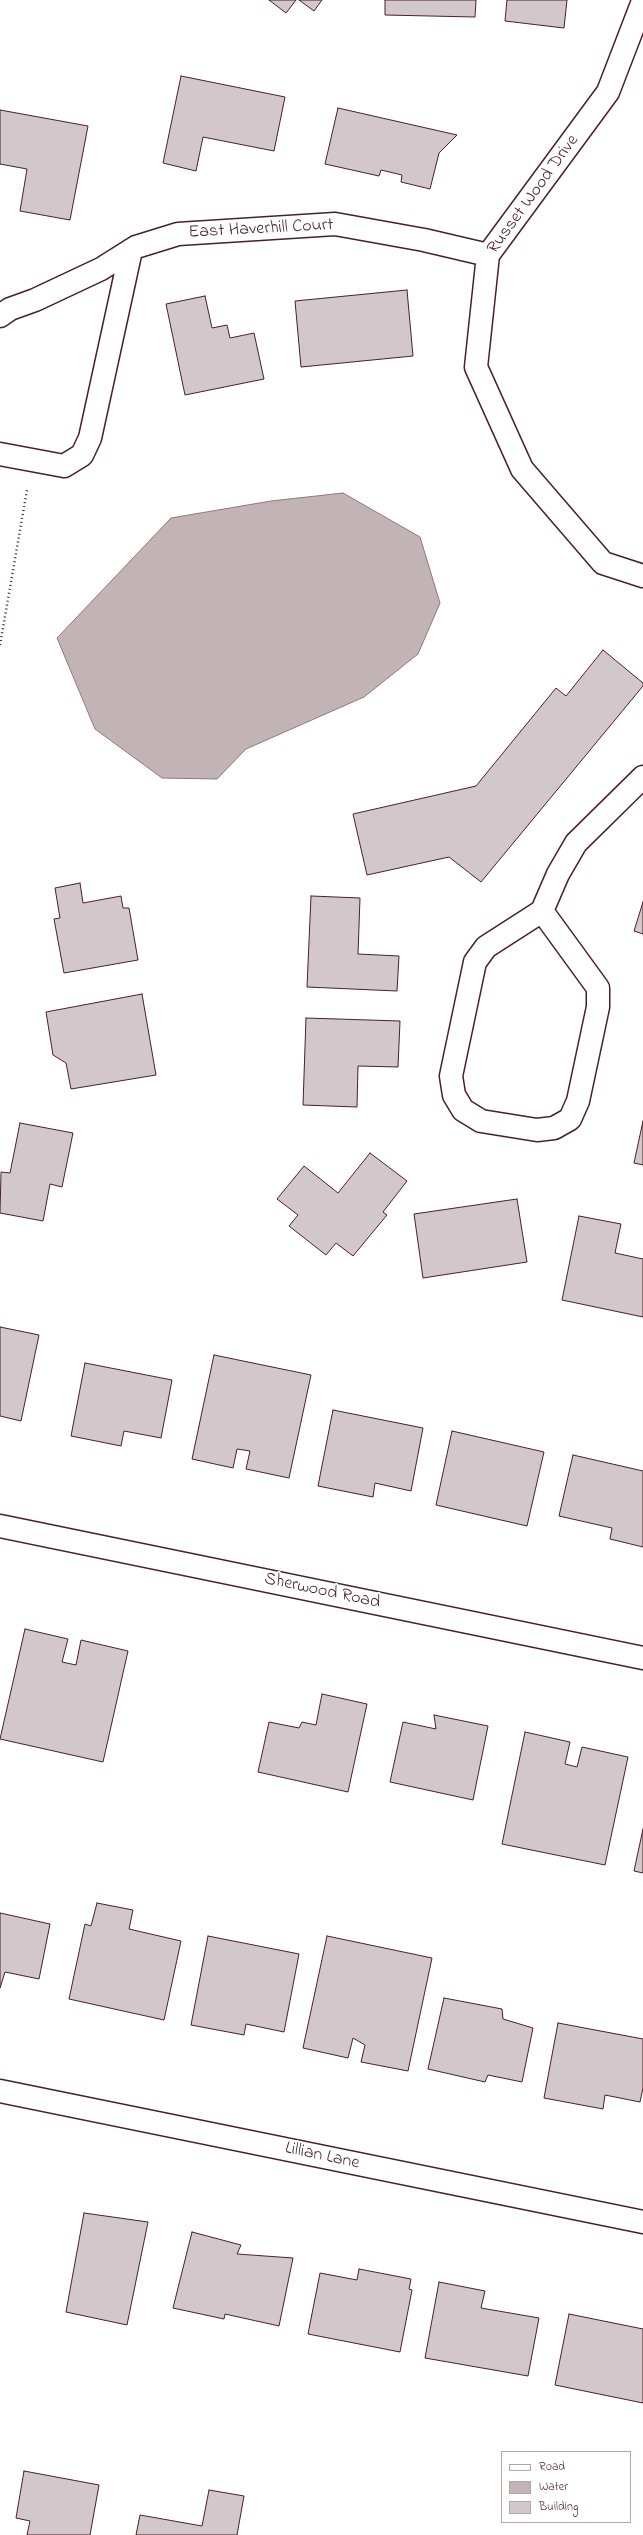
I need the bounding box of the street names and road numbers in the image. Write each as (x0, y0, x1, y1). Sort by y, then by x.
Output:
street label: Russet Wood Drive (484, 131, 584, 259)
street label: East Haverhill Court (188, 215, 334, 245)
street label: Sherwood Road (262, 1569, 382, 1615)
street label: Lillian Lane (283, 2139, 361, 2175)

